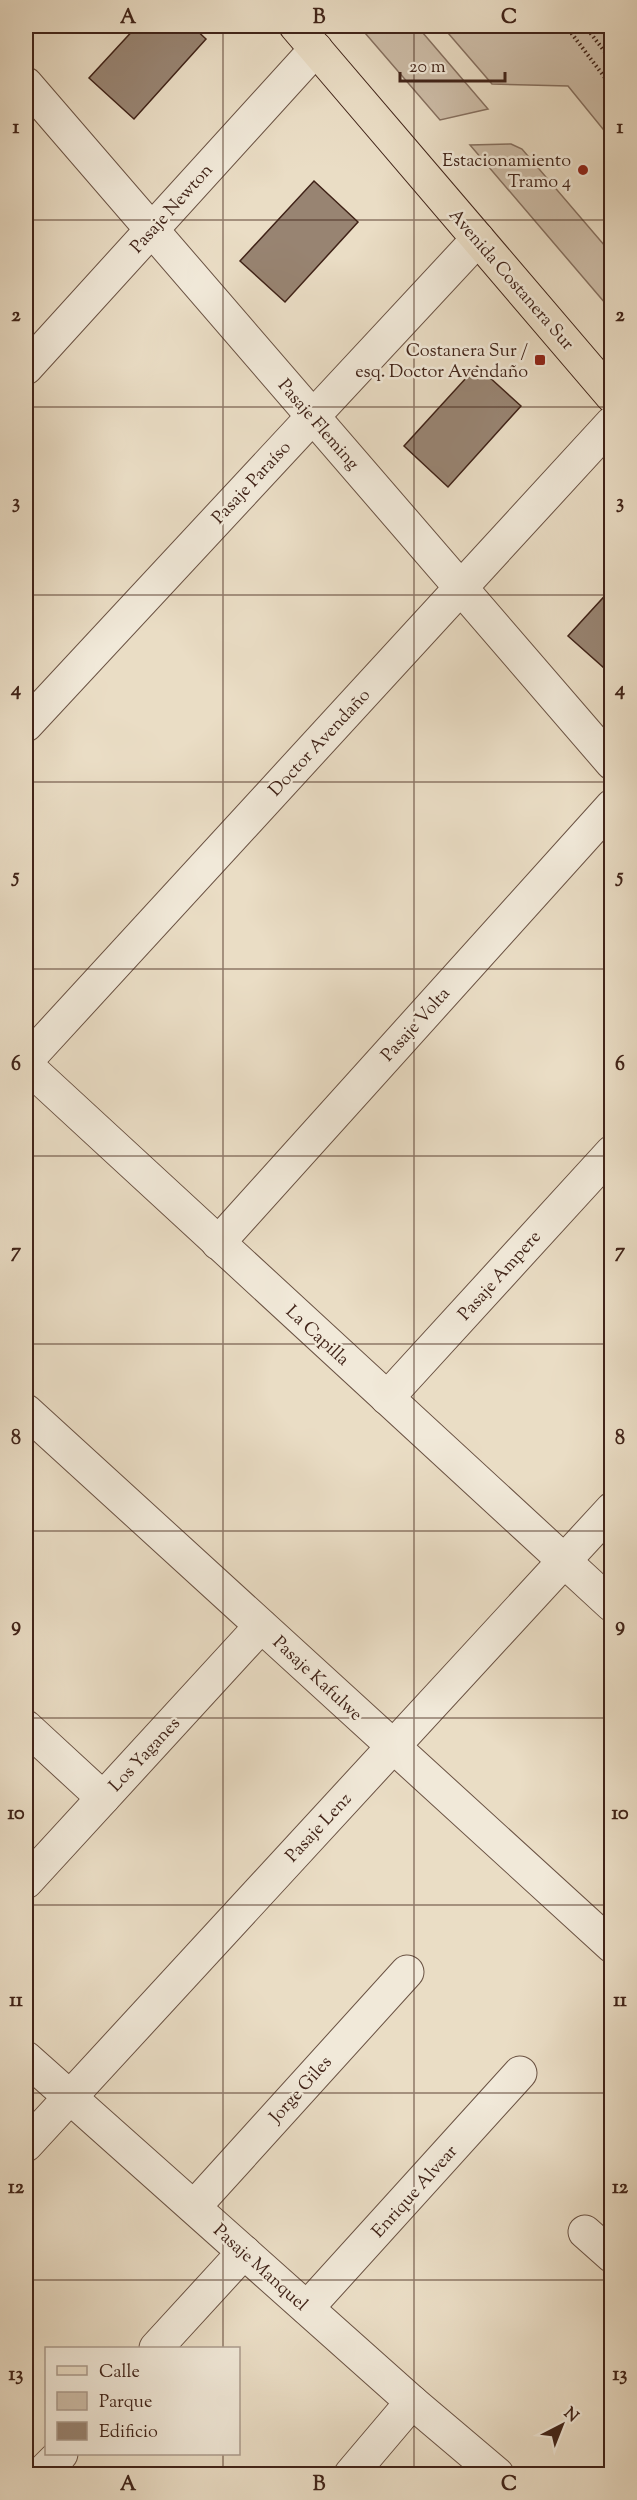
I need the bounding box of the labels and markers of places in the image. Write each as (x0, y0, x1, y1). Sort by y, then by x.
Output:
place label: Estacionamiento Tramo 4 (442, 149, 571, 196)
marker: Estacionamiento Tramo 4 (576, 163, 590, 177)
place label: Costanera Sur / esq. Doctor Avendaño (355, 339, 529, 386)
marker: Costanera Sur / esq. Doctor Avendaño (533, 353, 547, 367)

